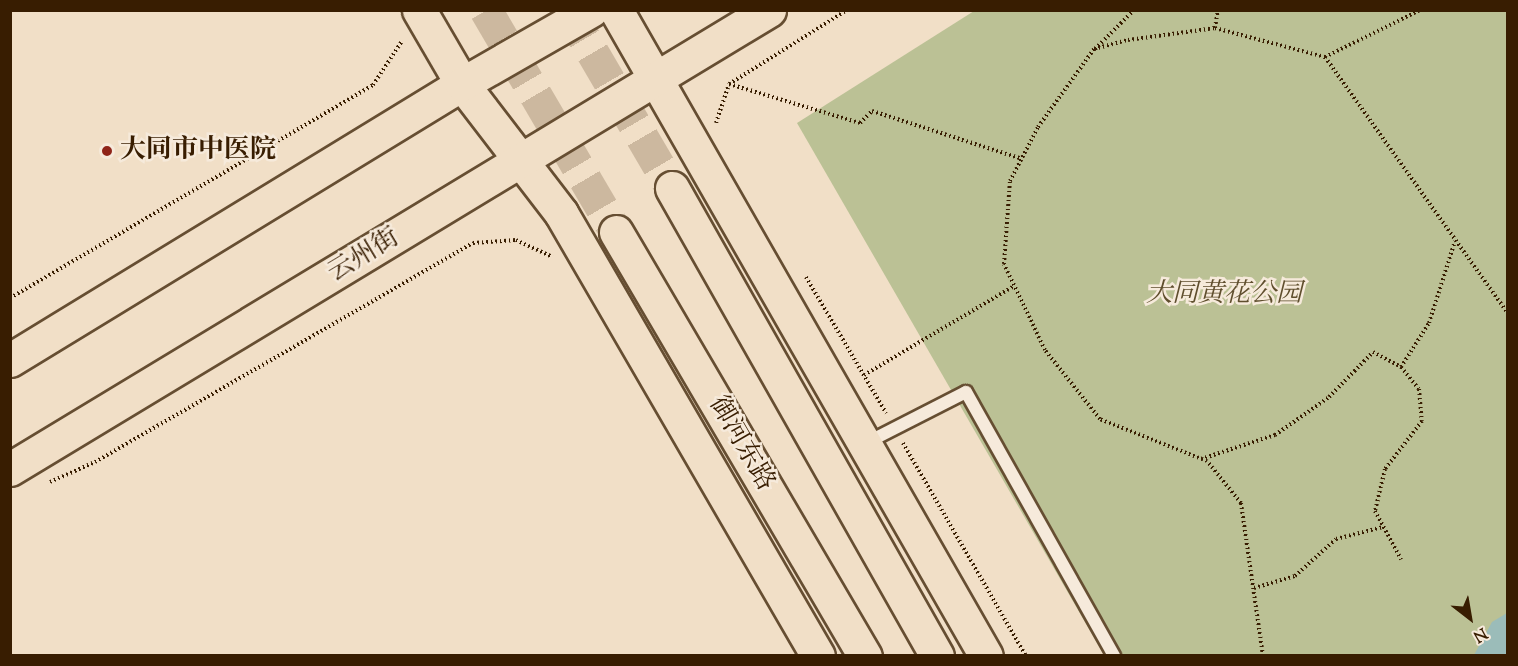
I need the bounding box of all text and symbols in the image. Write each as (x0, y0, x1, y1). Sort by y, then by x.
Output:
place label: 大同市中医院 (120, 135, 276, 167)
marker: 大同市中医院 (98, 142, 116, 160)
street label: 云州街 (323, 223, 405, 289)
park label: 大同黄花公园 (1146, 279, 1302, 311)
street label: 御河东路 (701, 391, 781, 497)
north arrow (1440, 588, 1500, 648)
text: N (1468, 621, 1491, 647)

